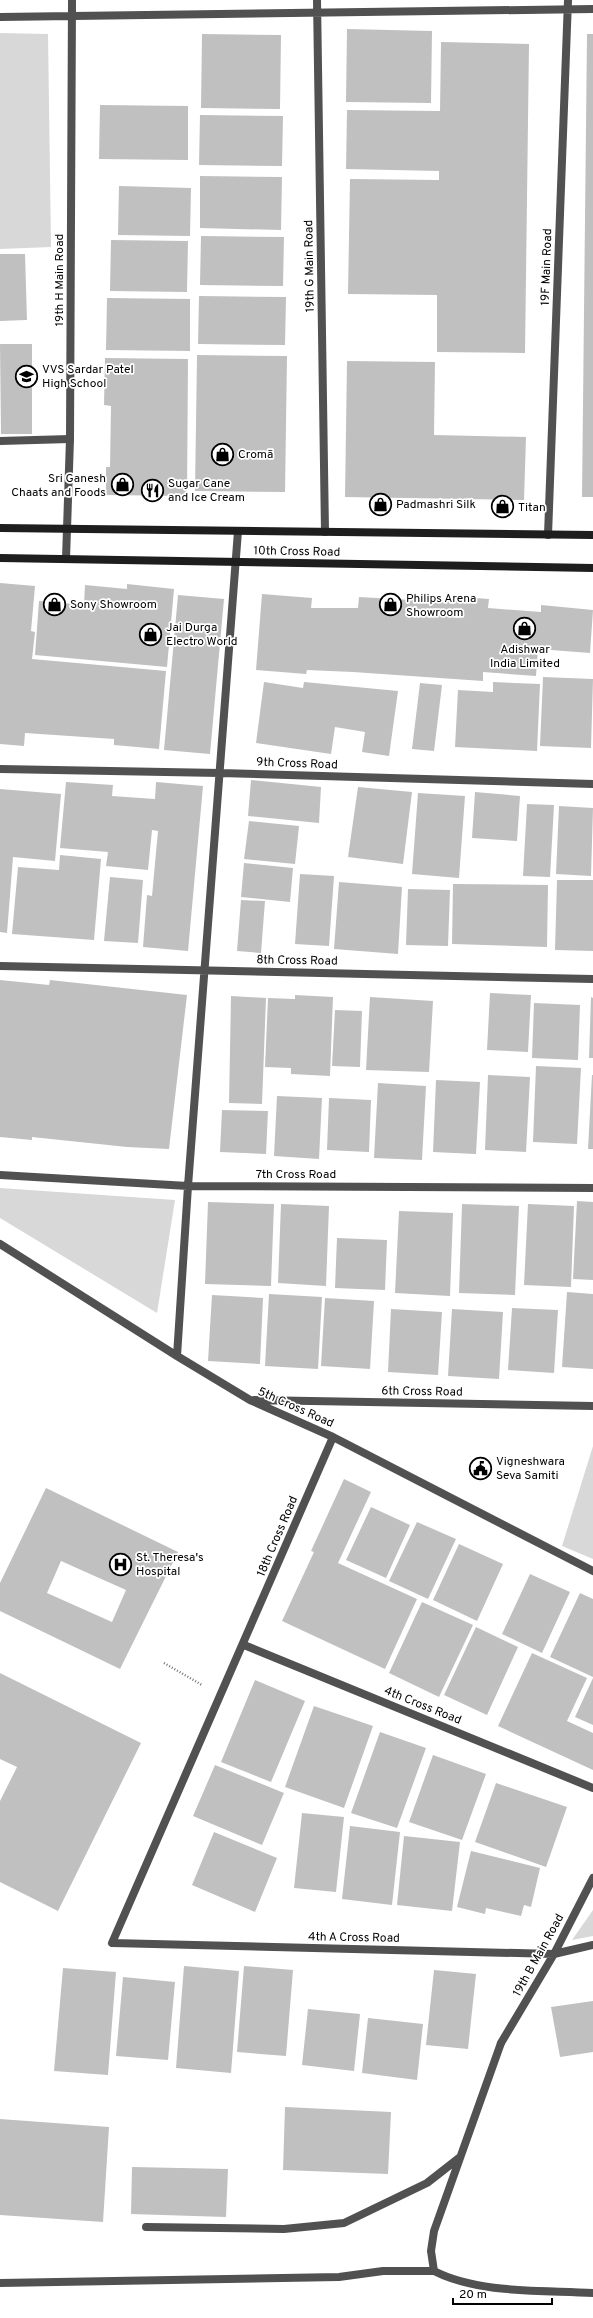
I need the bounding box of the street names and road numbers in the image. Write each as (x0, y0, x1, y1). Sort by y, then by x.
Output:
street label: 19th G Main Road (301, 220, 319, 312)
street label: 19F Main Road (538, 228, 556, 306)
street label: 19th H Main Road (52, 234, 68, 326)
street label: 10th Cross Road (254, 543, 340, 561)
street label: 9th Cross Road (256, 755, 338, 773)
street label: 8th Cross Road (256, 952, 338, 970)
street label: 7th Cross Road (256, 1167, 336, 1183)
street label: 6th Cross Road (381, 1383, 463, 1401)
street label: 5th Cross Road (255, 1384, 336, 1432)
street label: 18th Cross Road (254, 1494, 302, 1579)
street label: 4th Cross Road (382, 1683, 464, 1729)
street label: 19th B Main Road (510, 1911, 568, 2000)
street label: 4th A Cross Road (308, 1929, 400, 1947)

